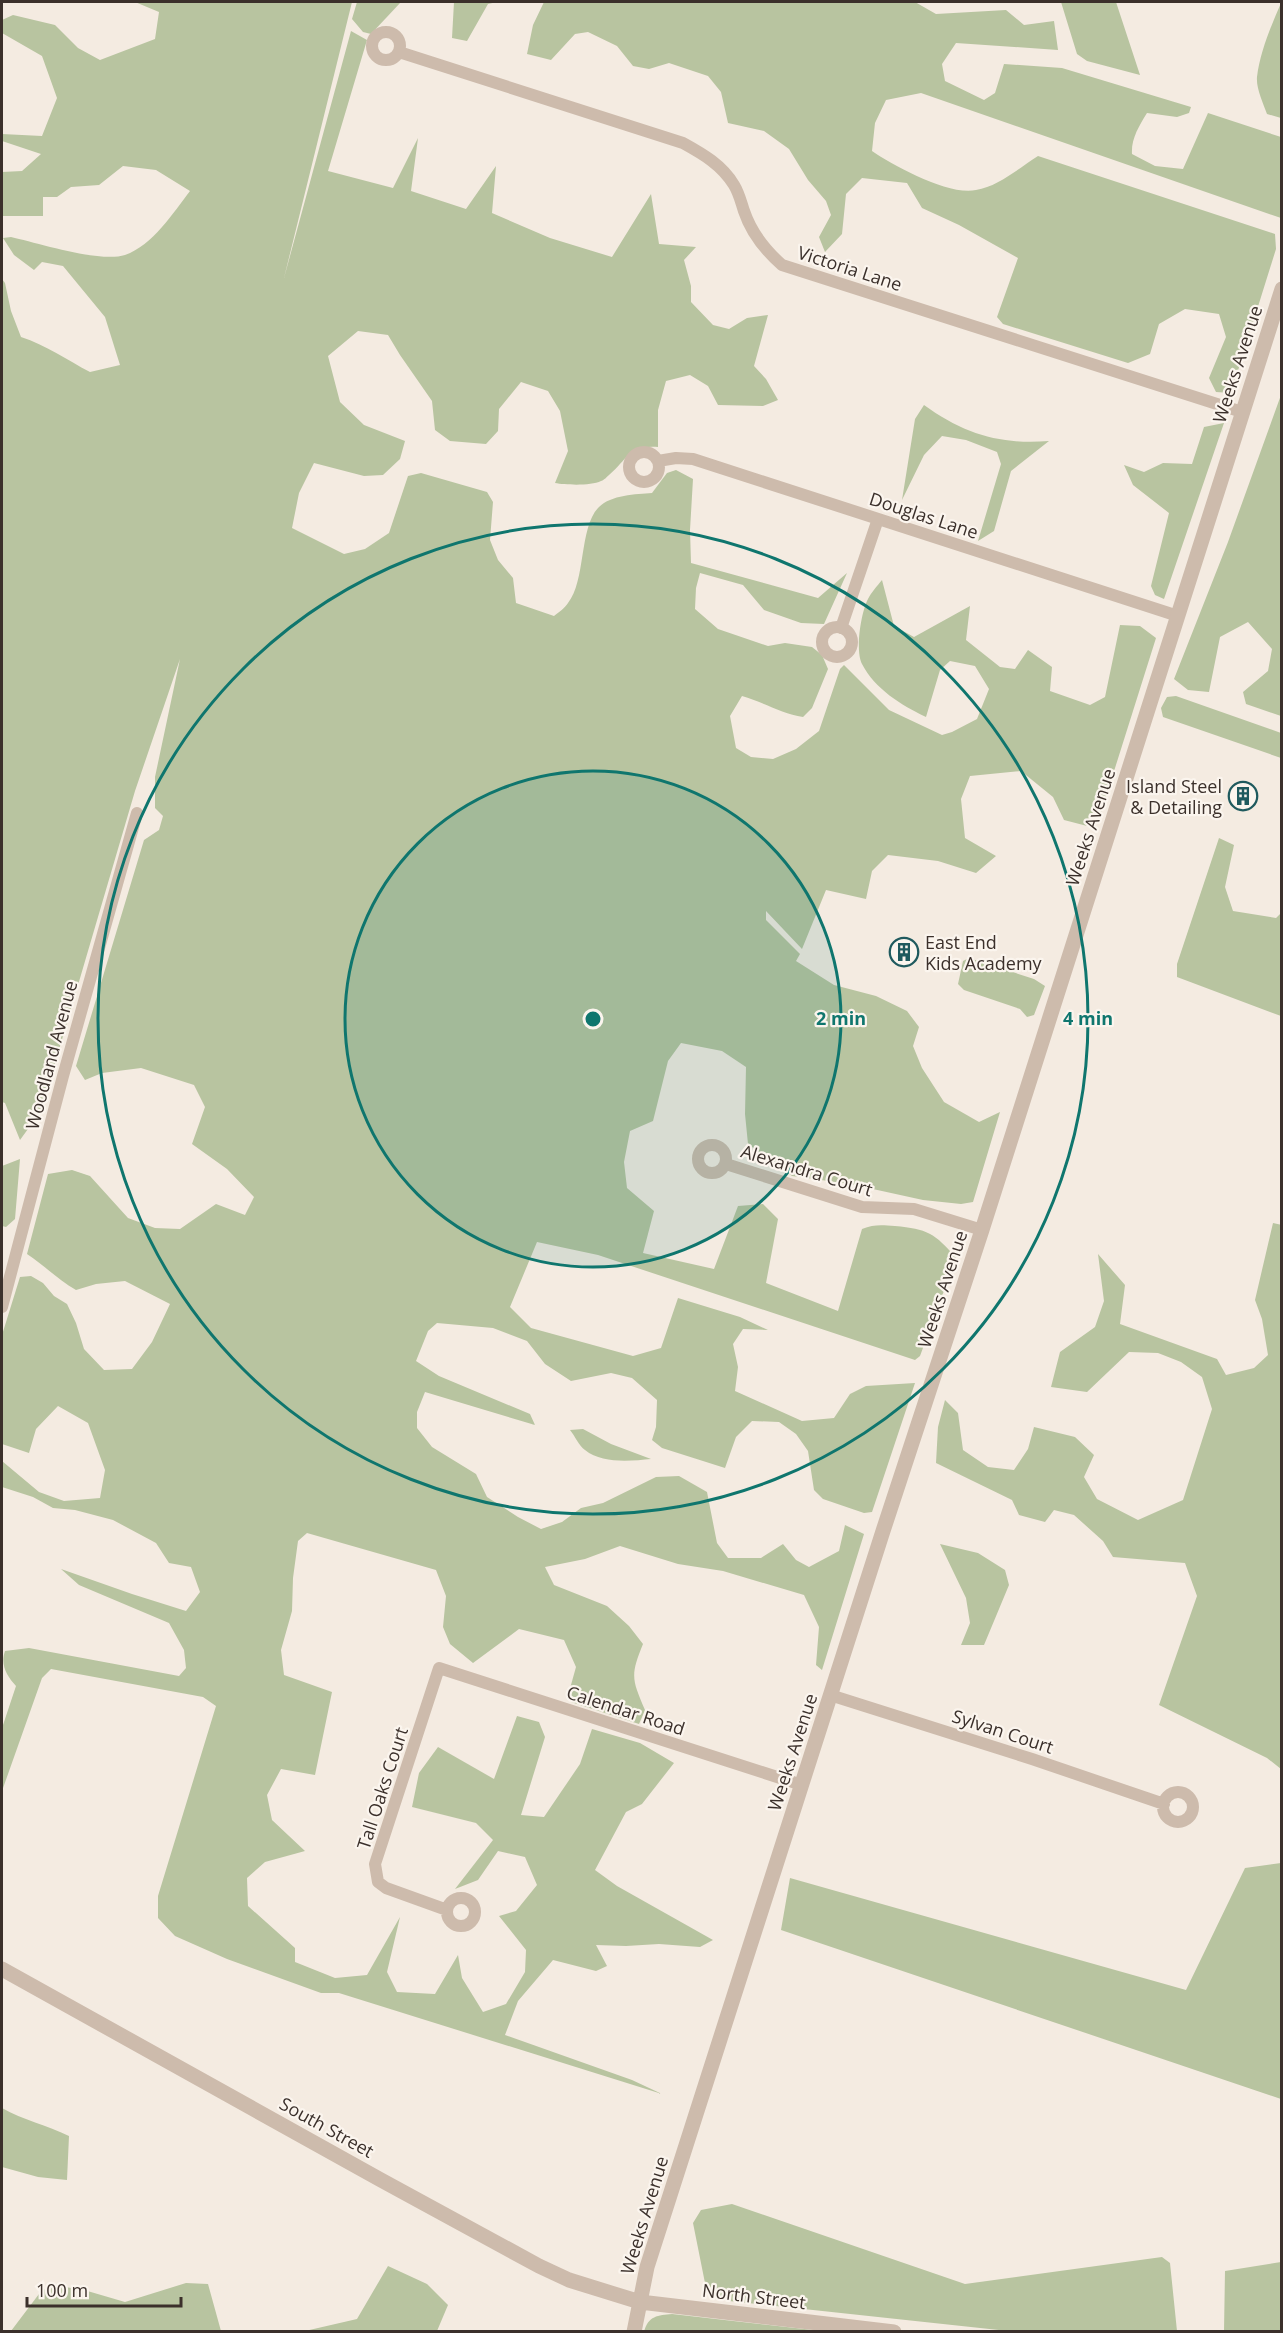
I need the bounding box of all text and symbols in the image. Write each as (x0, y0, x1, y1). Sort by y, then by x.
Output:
street label: Victoria Lane (795, 240, 905, 296)
street label: Weeks Avenue (1207, 302, 1267, 426)
street label: Douglas Lane (867, 486, 981, 544)
street label: Weeks Avenue (1060, 765, 1120, 889)
place label: Island Steel & Detailing (1126, 774, 1222, 819)
building icon: Island Steel & Detailing (1227, 780, 1259, 812)
place label: East End Kids Academy (925, 930, 1043, 975)
building icon: East End Kids Academy (888, 936, 920, 968)
street label: Woodland Avenue (20, 978, 82, 1132)
text: 2 min (816, 1006, 866, 1030)
text: 4 min (1063, 1006, 1113, 1030)
centre of rings (583, 1009, 603, 1029)
street label: Alexandra Court (738, 1139, 876, 1201)
street label: Weeks Avenue (912, 1227, 972, 1351)
street label: Calendar Road (564, 1680, 688, 1740)
street label: Weeks Avenue (762, 1690, 822, 1814)
street label: Sylvan Court (949, 1703, 1057, 1759)
street label: Tall Oaks Court (351, 1724, 413, 1852)
street label: South Street (276, 2091, 378, 2163)
street label: Weeks Avenue (615, 2153, 673, 2277)
scale bar (27, 2270, 182, 2308)
text: 100 m (36, 2278, 88, 2302)
street label: North Street (701, 2278, 807, 2314)

